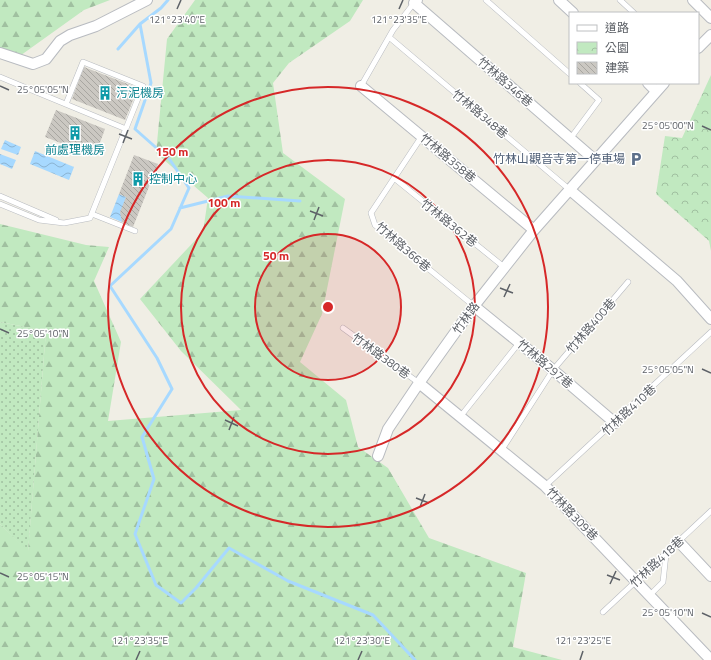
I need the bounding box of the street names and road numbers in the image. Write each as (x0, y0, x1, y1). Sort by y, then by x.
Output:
street label: 竹林路346巷 (473, 52, 537, 111)
street label: 竹林路348巷 (448, 84, 513, 143)
street label: 竹林路358巷 (416, 128, 481, 187)
street label: 竹林路362巷 (417, 194, 482, 251)
street label: 竹林路366巷 (371, 217, 435, 276)
street label: 竹林路400巷 (561, 294, 620, 358)
street label: 竹林路 (447, 298, 484, 338)
street label: 竹林路380巷 (348, 328, 414, 383)
street label: 竹林路297巷 (513, 334, 578, 393)
street label: 竹林路410巷 (597, 379, 660, 440)
street label: 竹林路309巷 (542, 483, 603, 545)
street label: 竹林路418巷 (625, 531, 688, 592)

